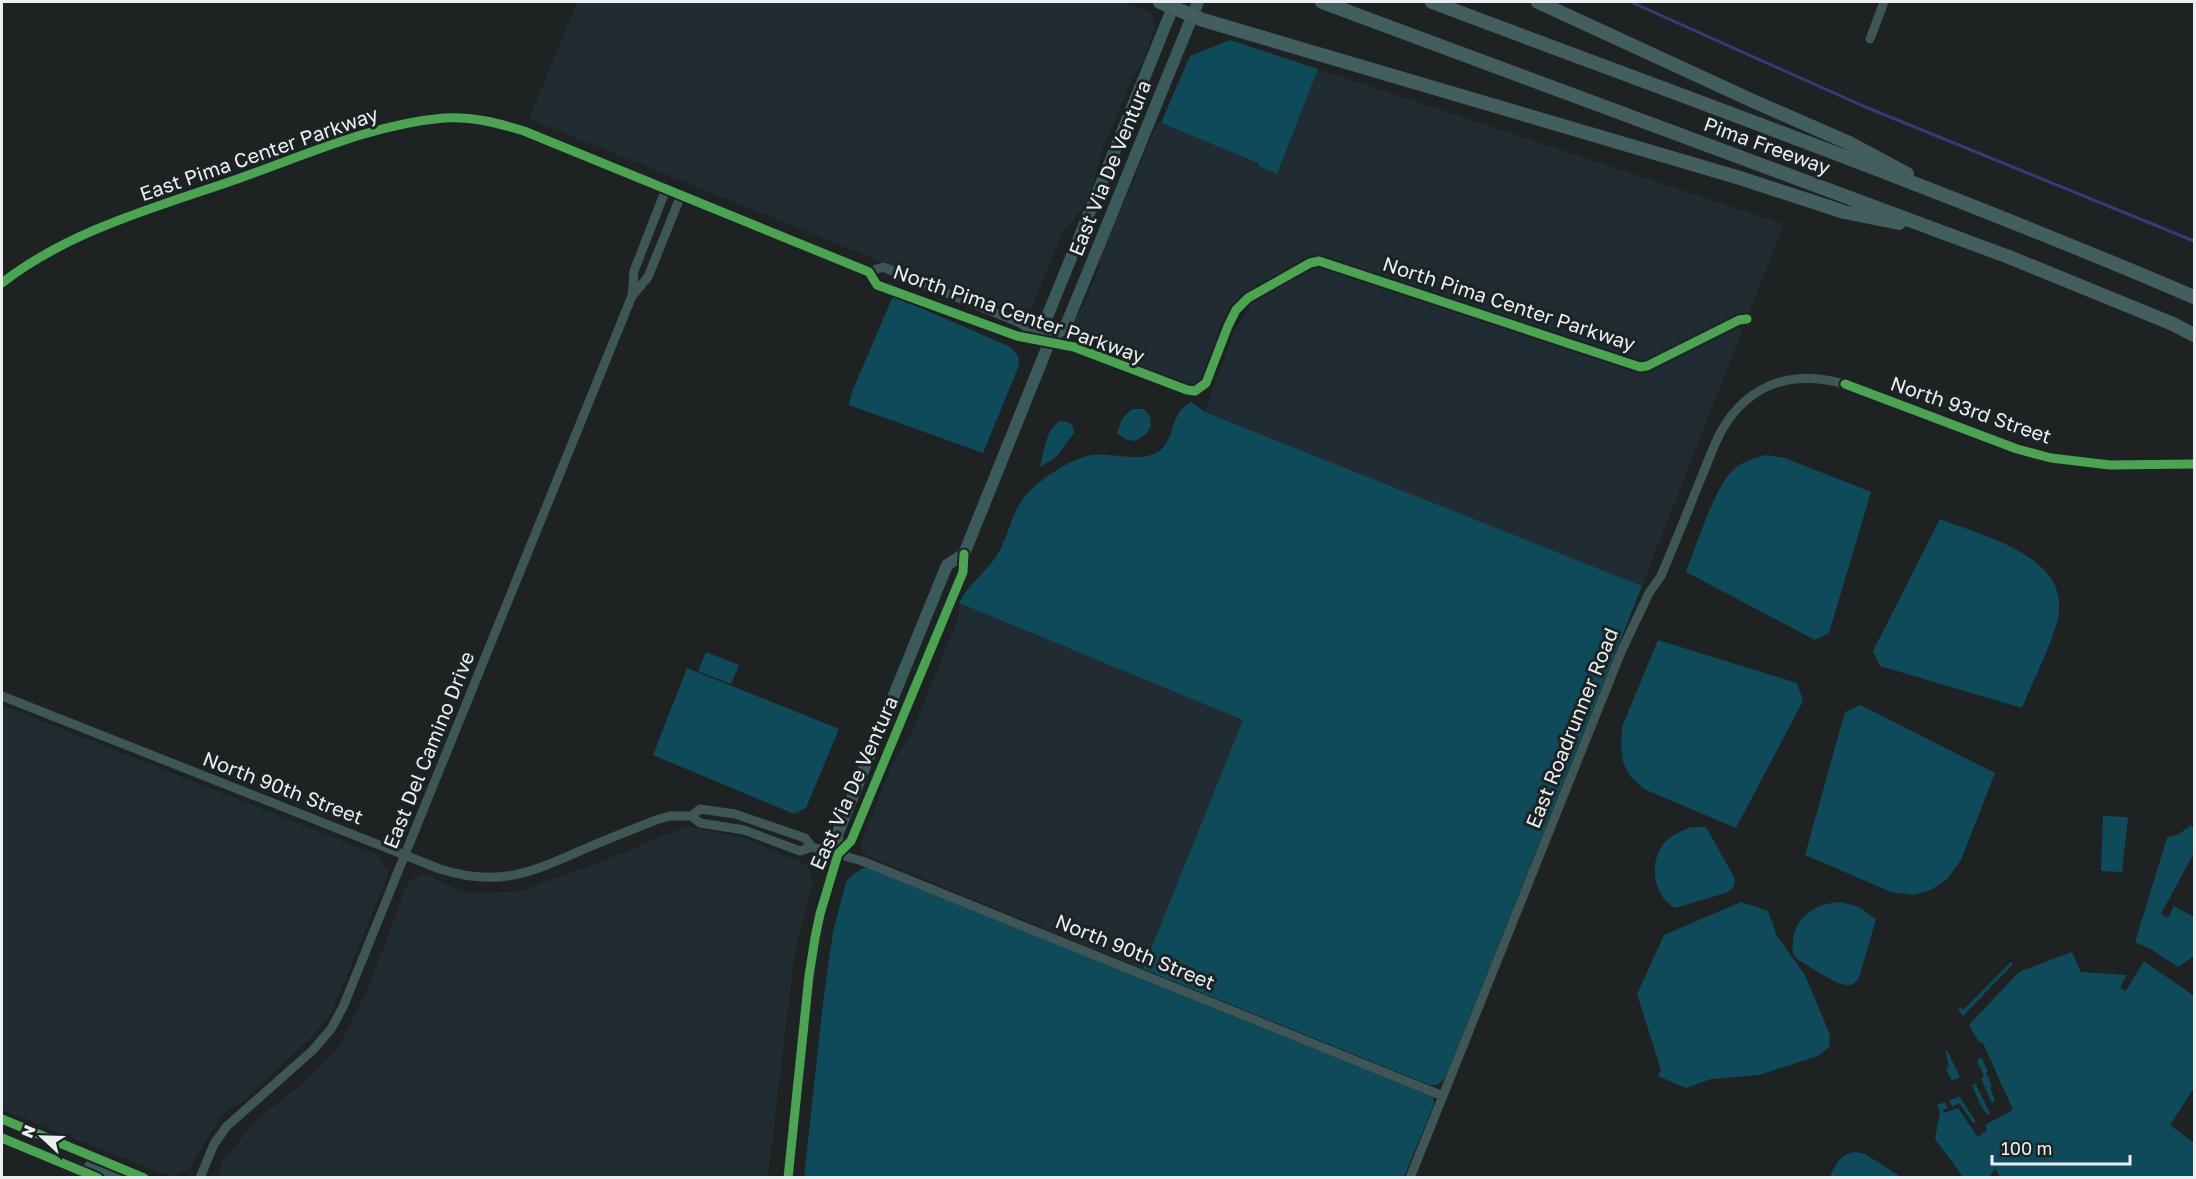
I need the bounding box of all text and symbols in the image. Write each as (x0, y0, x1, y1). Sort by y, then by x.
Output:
street label: East Via De Ventura (1063, 76, 1155, 259)
street label: East Pima Center Parkway (136, 101, 381, 205)
street label: Pima Freeway (1701, 111, 1834, 179)
street label: North Pima Center Parkway (1380, 251, 1639, 355)
street label: North Pima Center Parkway (890, 259, 1148, 367)
street label: North 93rd Street (1888, 370, 2055, 448)
street label: East Roadrunner Road (1520, 624, 1622, 831)
street label: East Del Camino Drive (377, 647, 479, 852)
street label: East Via De Ventura (804, 692, 902, 873)
street label: North 90th Street (200, 745, 367, 829)
street label: North 90th Street (1052, 908, 1219, 994)
north arrow (12, 1107, 72, 1167)
text: N (17, 1122, 40, 1141)
scale bar (1992, 1128, 2130, 1166)
text: 100 m (2001, 1137, 2052, 1159)

